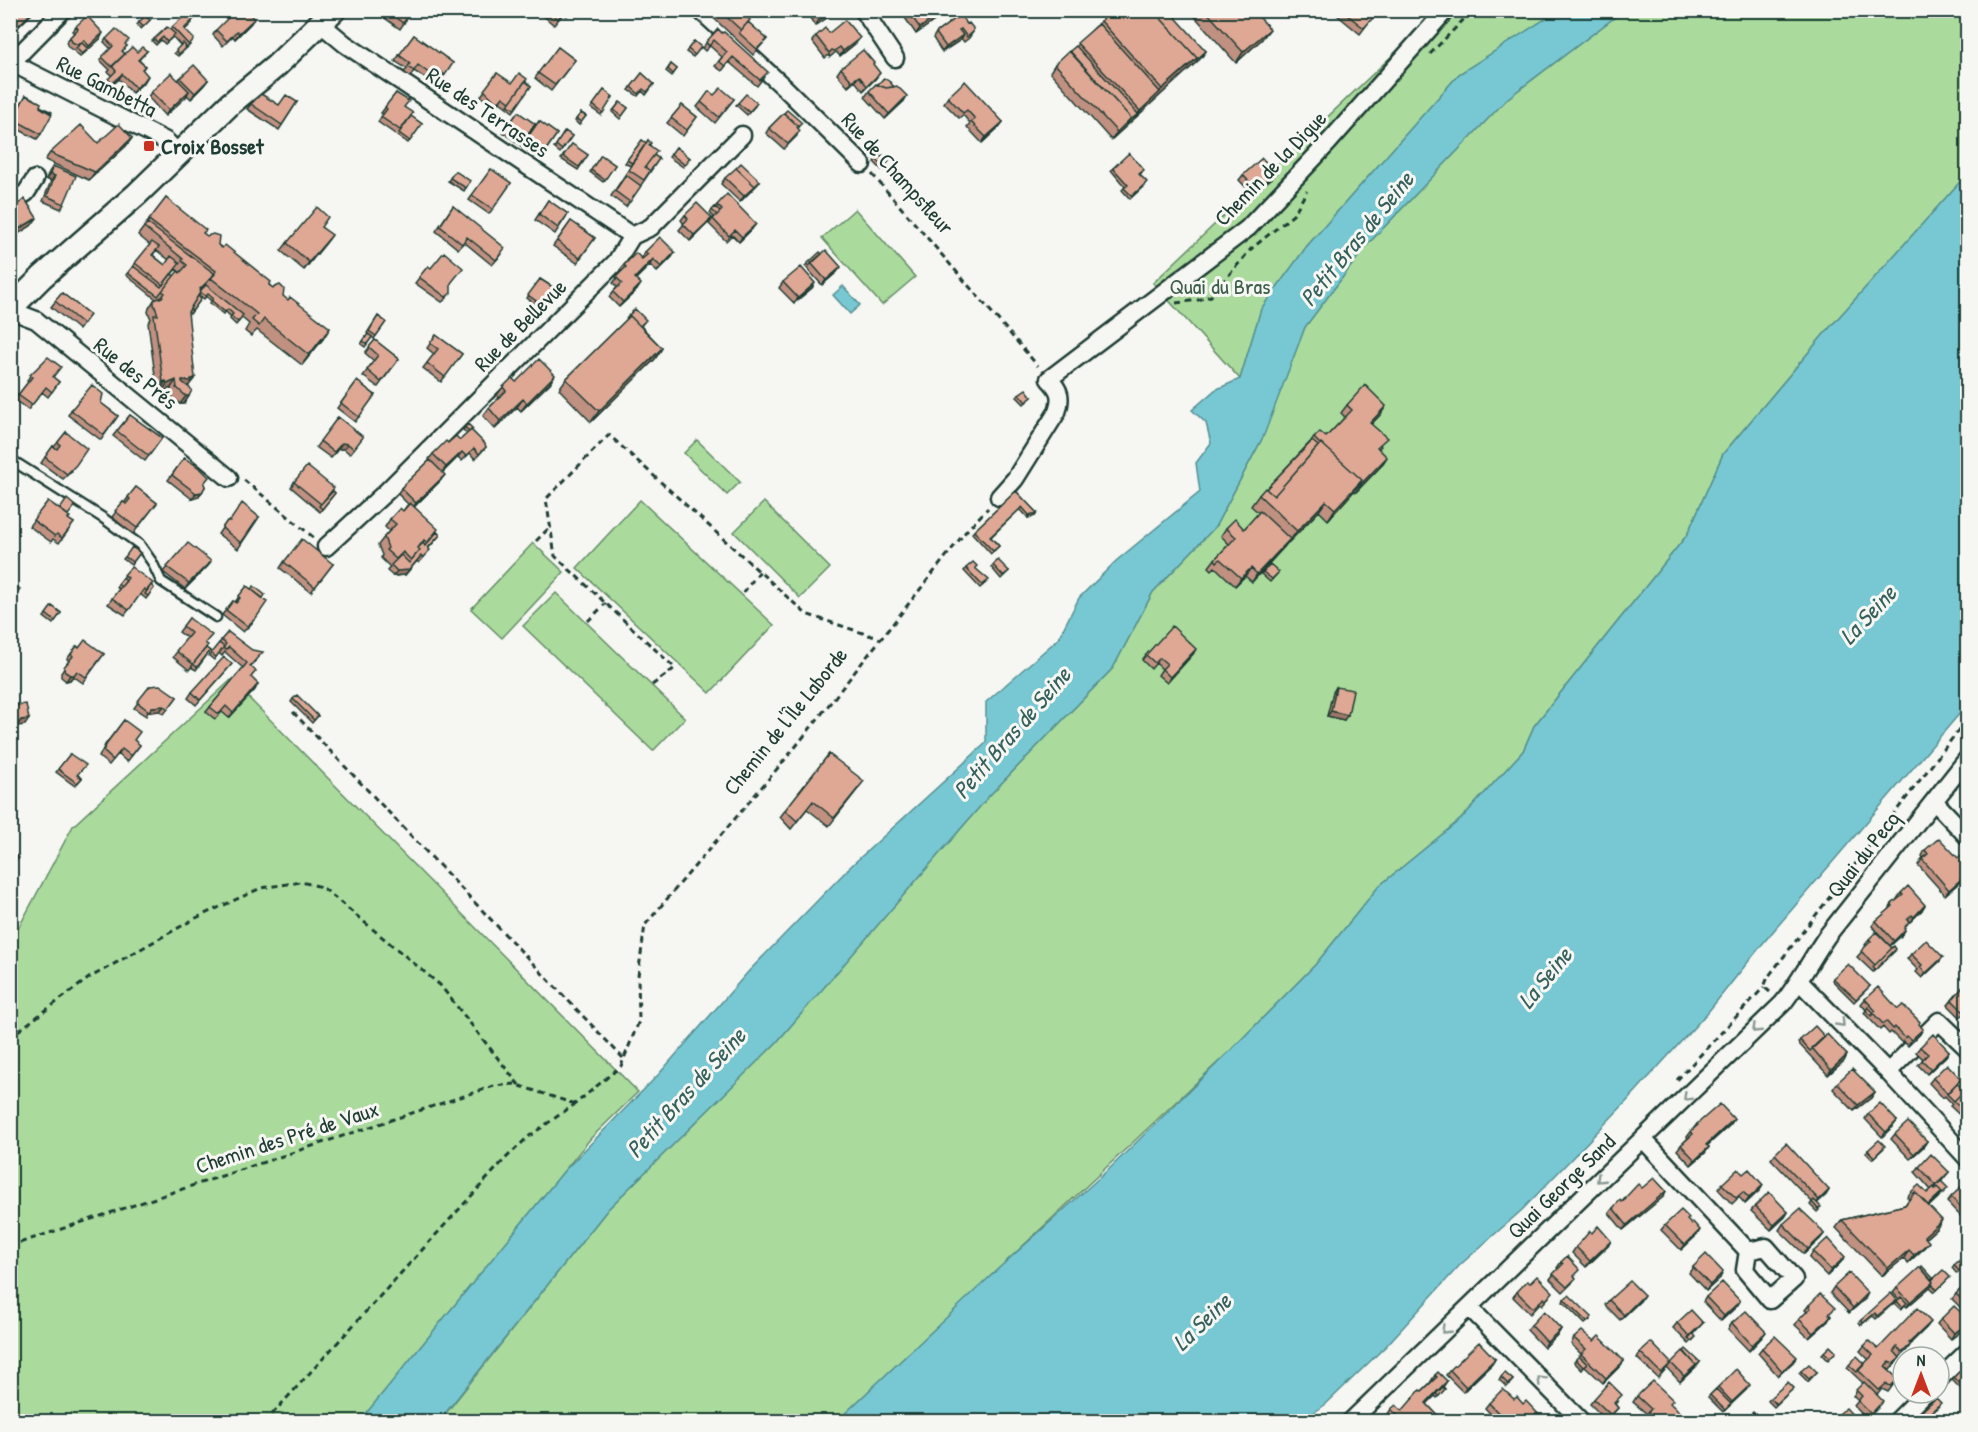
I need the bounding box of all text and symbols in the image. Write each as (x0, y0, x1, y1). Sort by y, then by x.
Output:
street label: Rue Gambetta (52, 48, 162, 124)
street label: Rue des Terrasses (421, 60, 555, 164)
street label: Chemin de la Digue (1207, 104, 1333, 232)
street label: Rue de Champsfleur (835, 105, 961, 241)
place label: Croix Bosset (161, 131, 265, 161)
marker: Croix Bosset (142, 139, 156, 153)
water label: Petit Bras de Seine (1292, 163, 1421, 312)
park label: Quai du Bras (1170, 271, 1270, 301)
street label: Rue de Bellevue (467, 272, 573, 378)
street label: Rue des Prés (88, 330, 184, 416)
water label: La Seine (1832, 577, 1904, 651)
street label: Chemin de l'Île Laborde (716, 641, 854, 801)
water label: Petit Bras de Seine (945, 659, 1078, 805)
street label: Quai du Pecq (1820, 804, 1906, 904)
water label: La Seine (1510, 939, 1580, 1015)
one-way arrow (1834, 1016, 1845, 1026)
water label: Petit Bras de Seine (618, 1019, 753, 1164)
one-way arrow (1752, 1022, 1763, 1033)
one-way arrow (1683, 1090, 1693, 1101)
street label: Chemin des Pré de Vaux (192, 1093, 382, 1181)
street label: Quai George Sand (1500, 1127, 1622, 1245)
one-way arrow (1597, 1172, 1608, 1183)
water label: La Seine (1165, 1284, 1239, 1357)
one-way arrow (1442, 1322, 1453, 1333)
north arrow (1891, 1345, 1951, 1405)
text: N (1917, 1349, 1926, 1371)
one-way arrow (1537, 1376, 1548, 1387)

